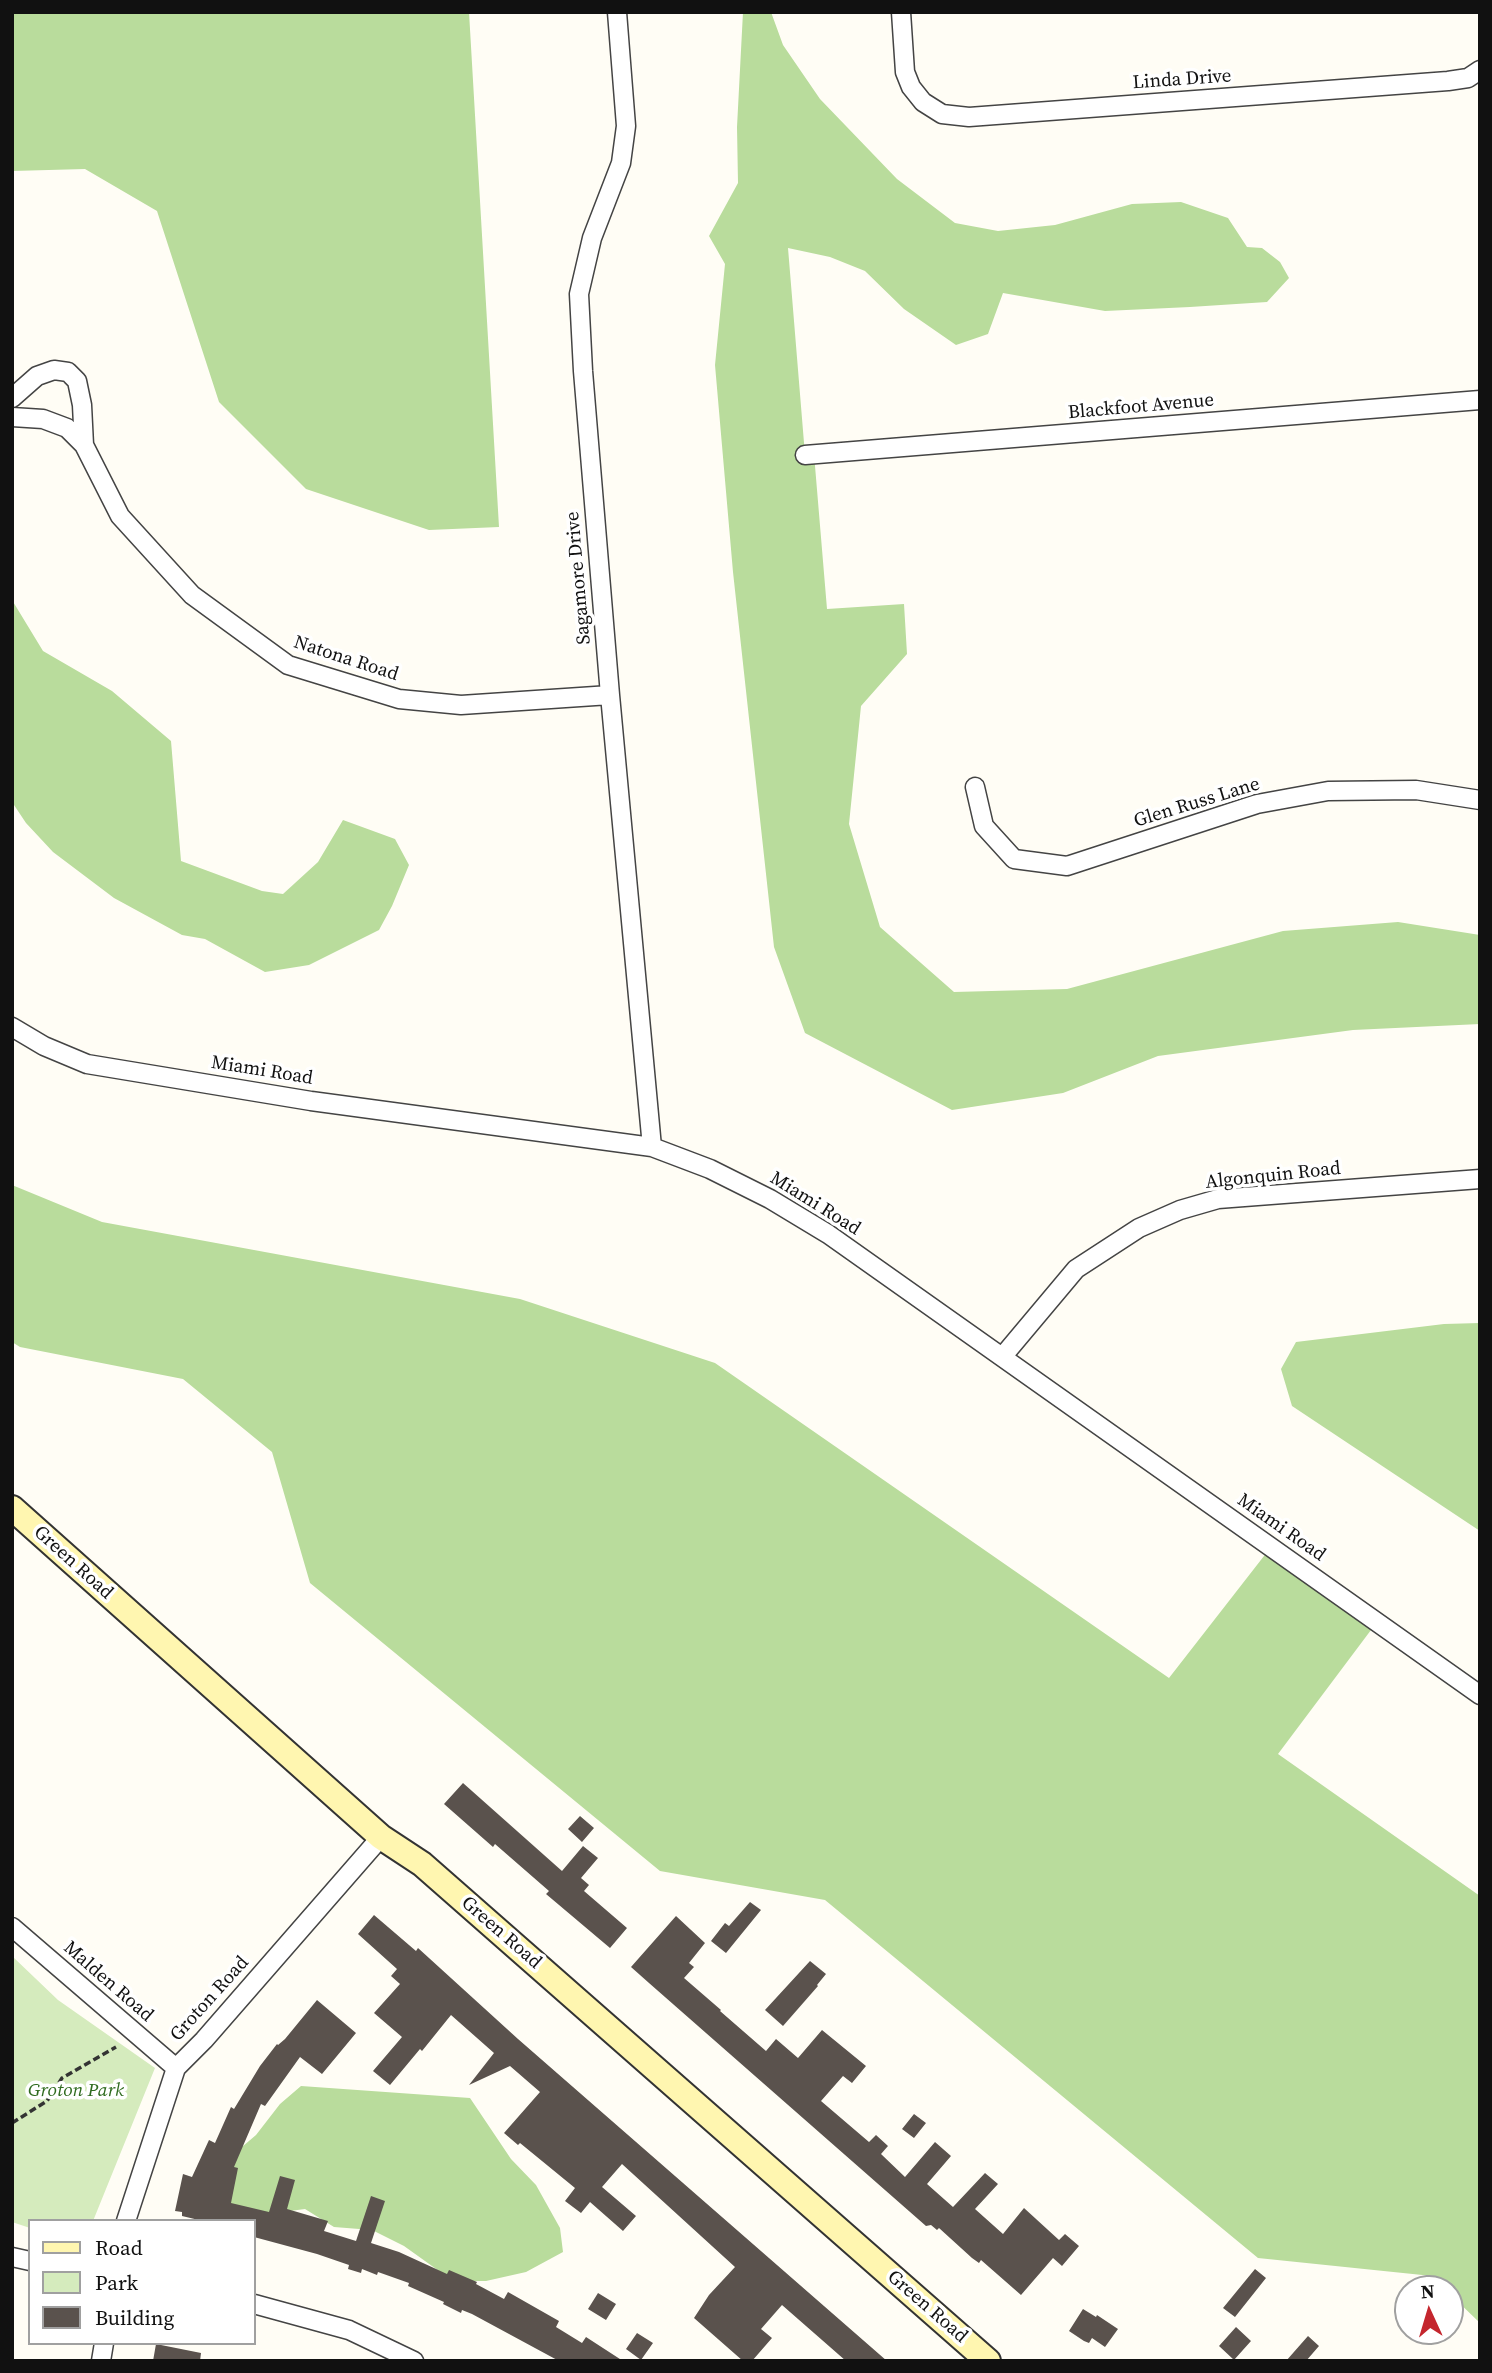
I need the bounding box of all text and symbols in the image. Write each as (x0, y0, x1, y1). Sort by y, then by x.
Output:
street label: Linda Drive (1132, 65, 1232, 95)
street label: Blackfoot Avenue (1067, 389, 1215, 425)
street label: Sagamore Drive (562, 510, 596, 646)
street label: Natona Road (291, 631, 401, 687)
street label: Glen Russ Lane (1131, 773, 1263, 833)
street label: Miami Road (210, 1052, 314, 1090)
street label: Algonquin Road (1204, 1158, 1342, 1194)
street label: Miami Road (765, 1167, 865, 1241)
street label: Miami Road (1232, 1489, 1330, 1567)
street label: Green Road (29, 1521, 117, 1605)
street label: Green Road (456, 1892, 546, 1974)
street label: Malden Road (58, 1937, 158, 2027)
street label: Groton Road (166, 1952, 254, 2046)
park label: Groton Park (28, 2080, 124, 2102)
legend (28, 2219, 256, 2345)
text: Road (95, 2233, 143, 2262)
street label: Green Road (882, 2266, 972, 2348)
text: Park (95, 2268, 138, 2297)
north arrow (1394, 2275, 1464, 2345)
text: N (1420, 2278, 1435, 2304)
text: Building (95, 2303, 174, 2332)

